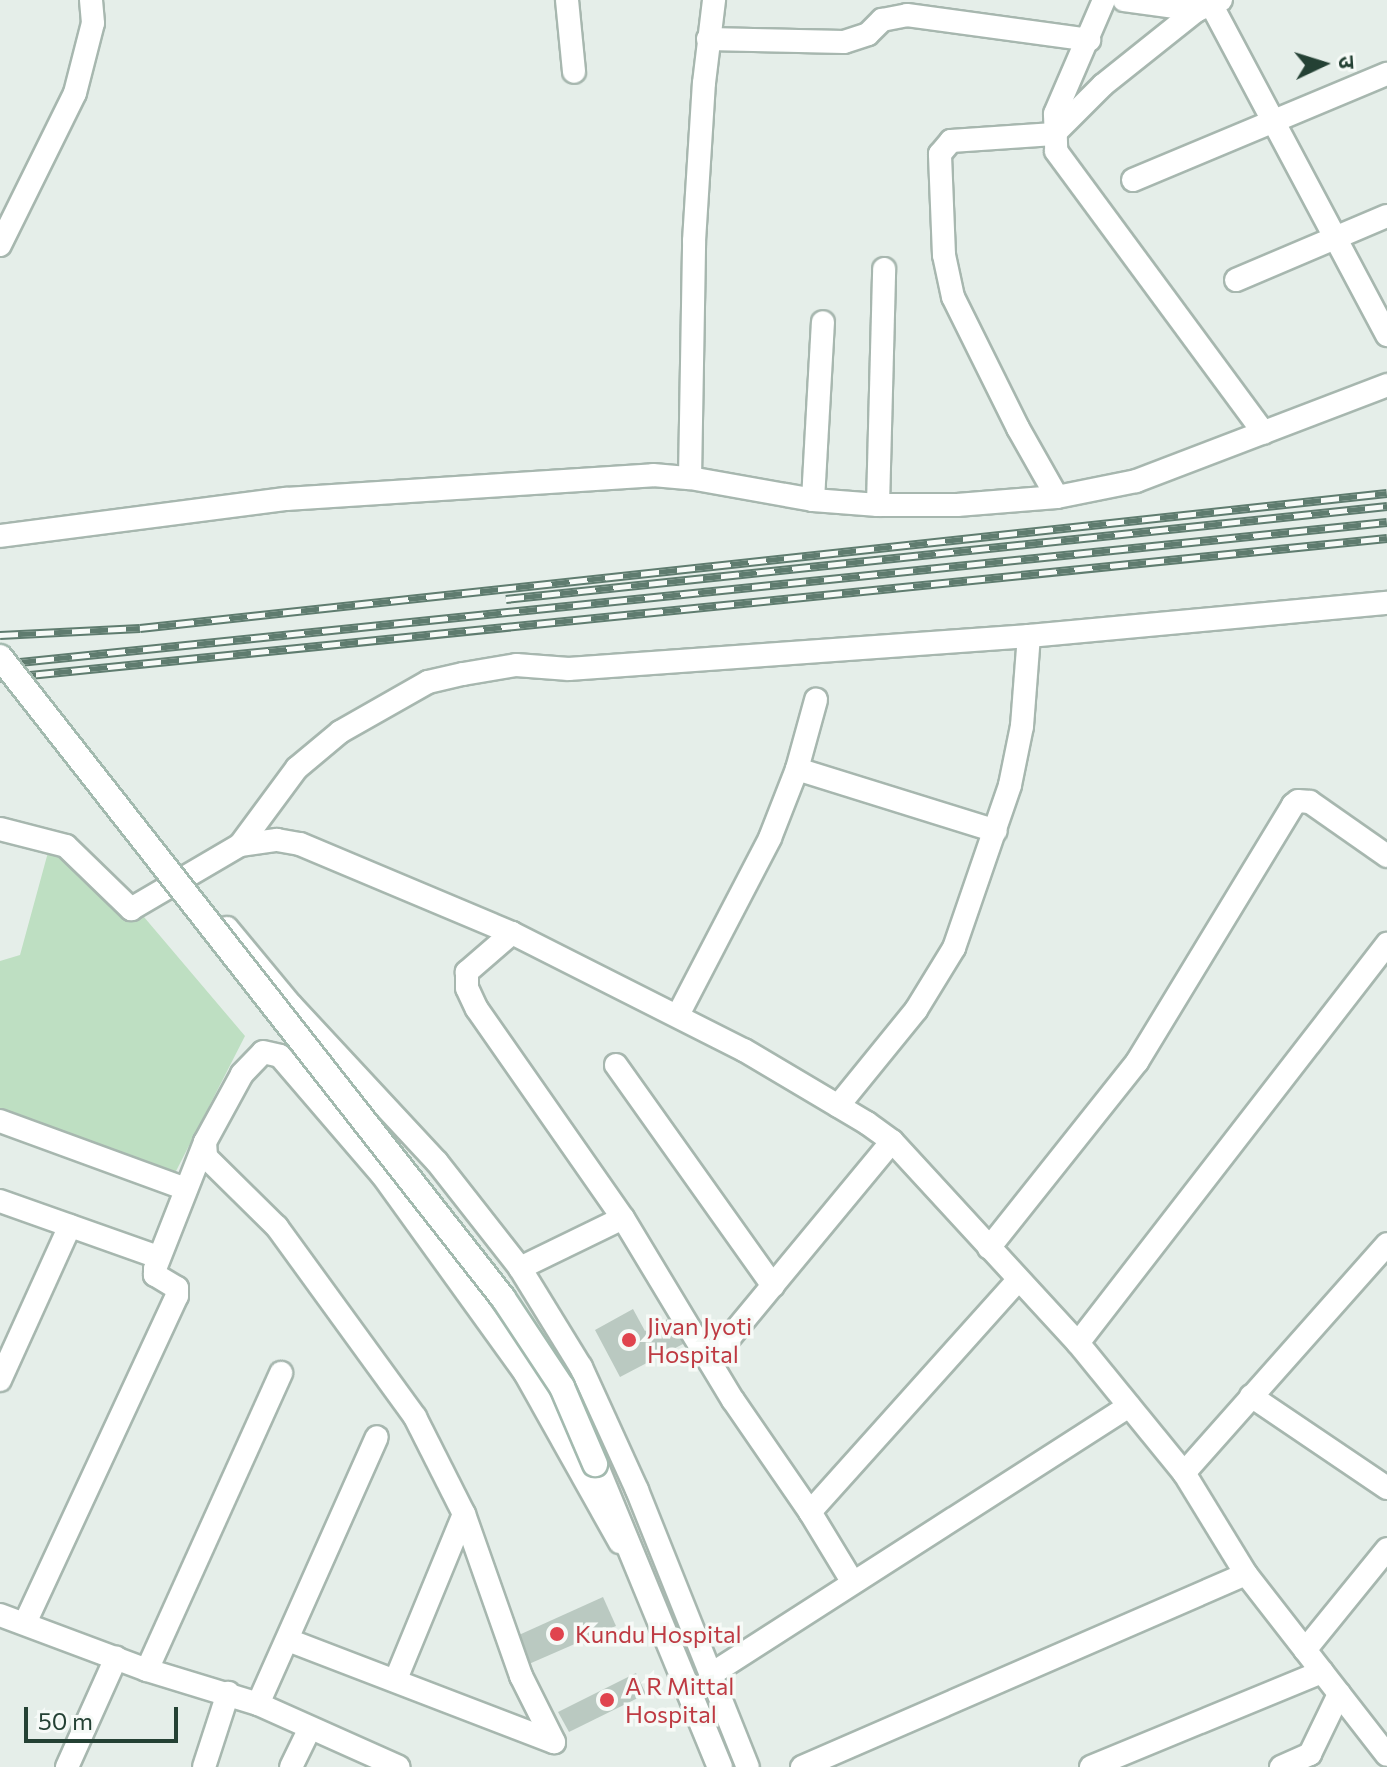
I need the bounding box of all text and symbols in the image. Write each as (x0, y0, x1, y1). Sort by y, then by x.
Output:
north arrow (1283, 24, 1363, 104)
text: उ (1334, 55, 1361, 70)
place label: Jivan Jyoti Hospital (647, 1312, 752, 1368)
marker: Jivan Jyoti Hospital (618, 1329, 640, 1351)
place label: Kundu Hospital (575, 1620, 742, 1648)
marker: Kundu Hospital (546, 1623, 568, 1645)
place label: A R Mittal Hospital (625, 1672, 734, 1728)
marker: A R Mittal Hospital (596, 1689, 618, 1711)
scale bar (28, 1691, 182, 1741)
text: 50 m (38, 1706, 93, 1735)

